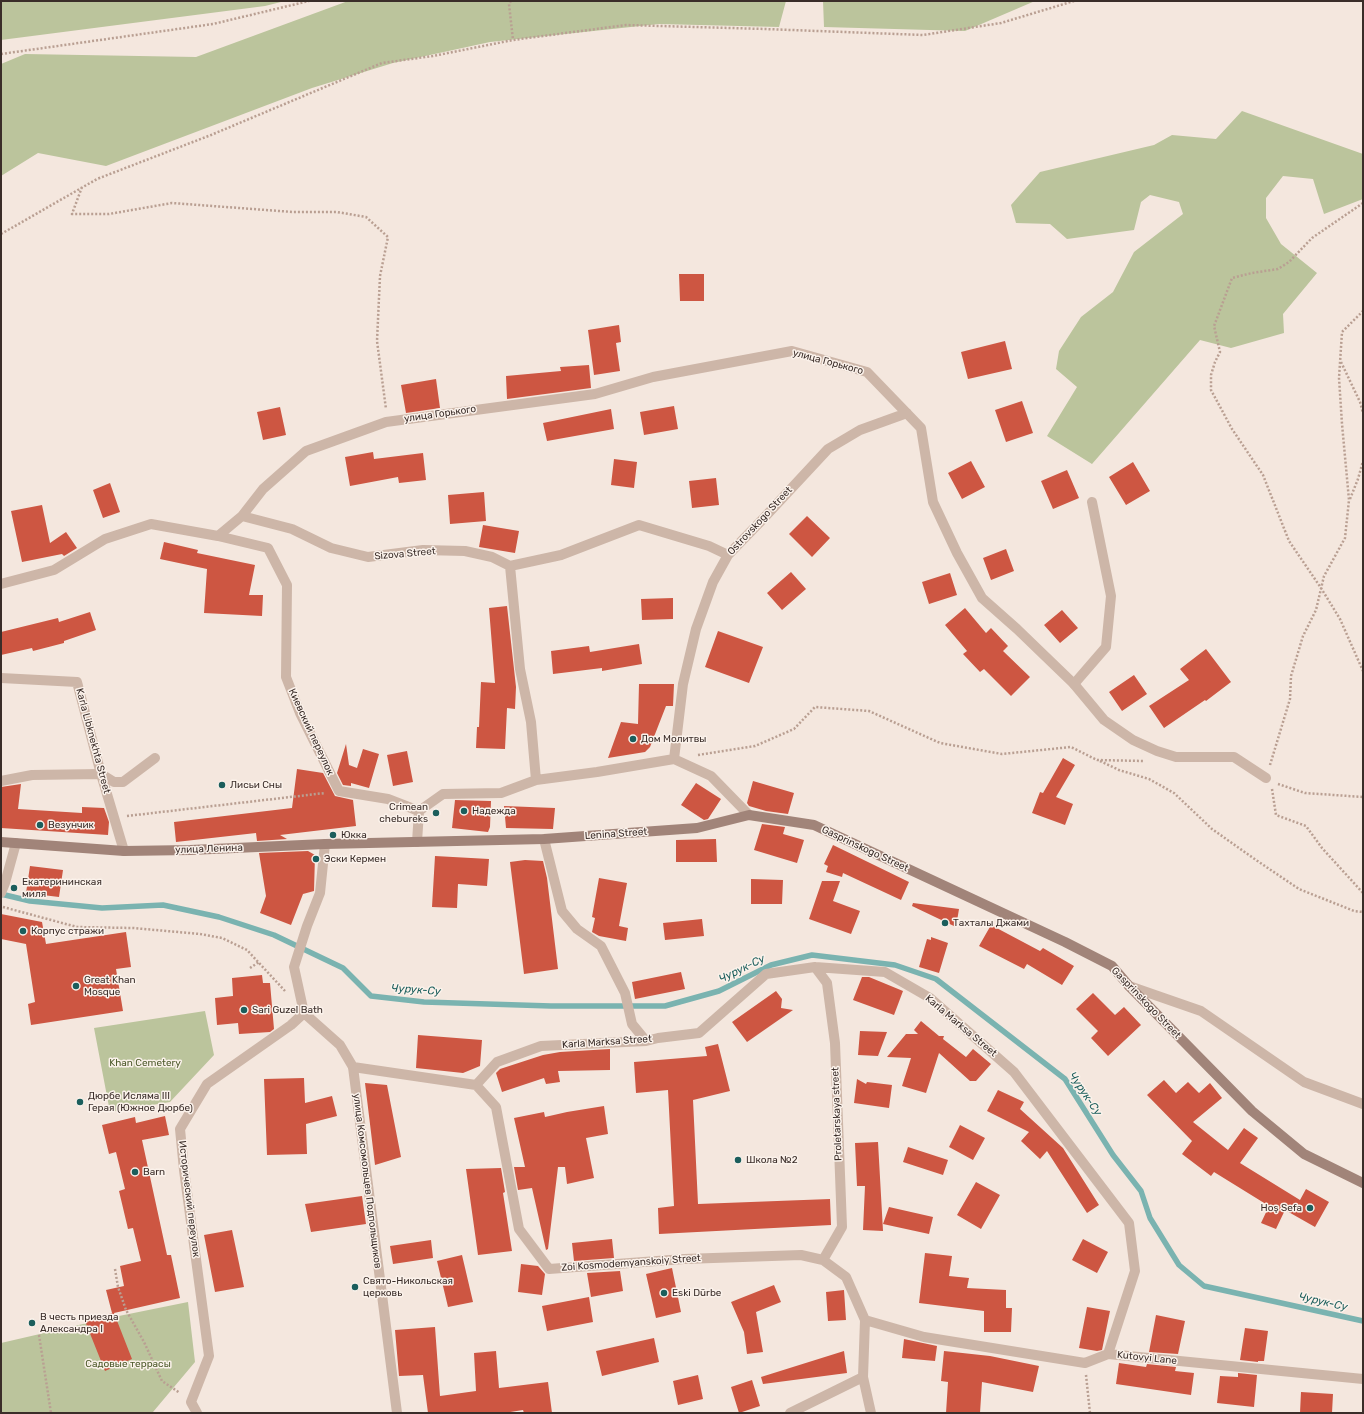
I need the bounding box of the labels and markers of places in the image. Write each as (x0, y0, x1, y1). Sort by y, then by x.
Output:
place label: Дом Молитвы (641, 733, 706, 745)
marker: Дом Молитвы (628, 734, 638, 744)
place label: Лисьи Сны (230, 779, 282, 791)
marker: Лисьи Сны (217, 780, 227, 790)
place label: Crimean chebureks (379, 801, 428, 824)
place label: Надежда (472, 805, 516, 817)
marker: Надежда (459, 806, 469, 816)
marker: Crimean chebureks (431, 808, 441, 818)
place label: Везунчик (48, 819, 94, 831)
marker: Везунчик (35, 820, 45, 830)
place label: Юкка (341, 829, 367, 841)
marker: Юкка (328, 830, 338, 840)
place label: Эски Кермен (324, 853, 386, 865)
marker: Эски Кермен (311, 854, 321, 864)
place label: Екатерининская миля (22, 876, 102, 900)
marker: Екатерининская миля (9, 883, 19, 893)
place label: Тахталы Джами (953, 917, 1029, 929)
marker: Тахталы Джами (940, 918, 950, 928)
place label: Корпус стражи (31, 925, 104, 937)
marker: Корпус стражи (18, 926, 28, 936)
place label: Great Khan Mosque (84, 974, 136, 998)
marker: Great Khan Mosque (71, 981, 81, 991)
place label: Sari Guzel Bath (252, 1004, 323, 1016)
marker: Sari Guzel Bath (239, 1005, 249, 1015)
place label: Дюрбе Исляма III Герая (Южное Дюрбе) (88, 1090, 193, 1114)
marker: Дюрбе Исляма III Герая (Южное Дюрбе) (75, 1097, 85, 1107)
place label: Школа №2 (746, 1154, 798, 1166)
marker: Школа №2 (733, 1155, 743, 1165)
place label: Barn (143, 1166, 165, 1178)
marker: Barn (130, 1167, 140, 1177)
place label: Hoş Sefa (1261, 1202, 1302, 1214)
marker: Hoş Sefa (1305, 1203, 1315, 1213)
place label: Свято-Никольская церковь (363, 1275, 453, 1298)
marker: Свято-Никольская церковь (350, 1282, 360, 1292)
place label: Eski Dürbe (672, 1287, 721, 1299)
marker: Eski Dürbe (659, 1288, 669, 1298)
place label: В честь приезда Александра I (40, 1311, 119, 1334)
marker: В честь приезда Александра I (27, 1318, 37, 1328)

